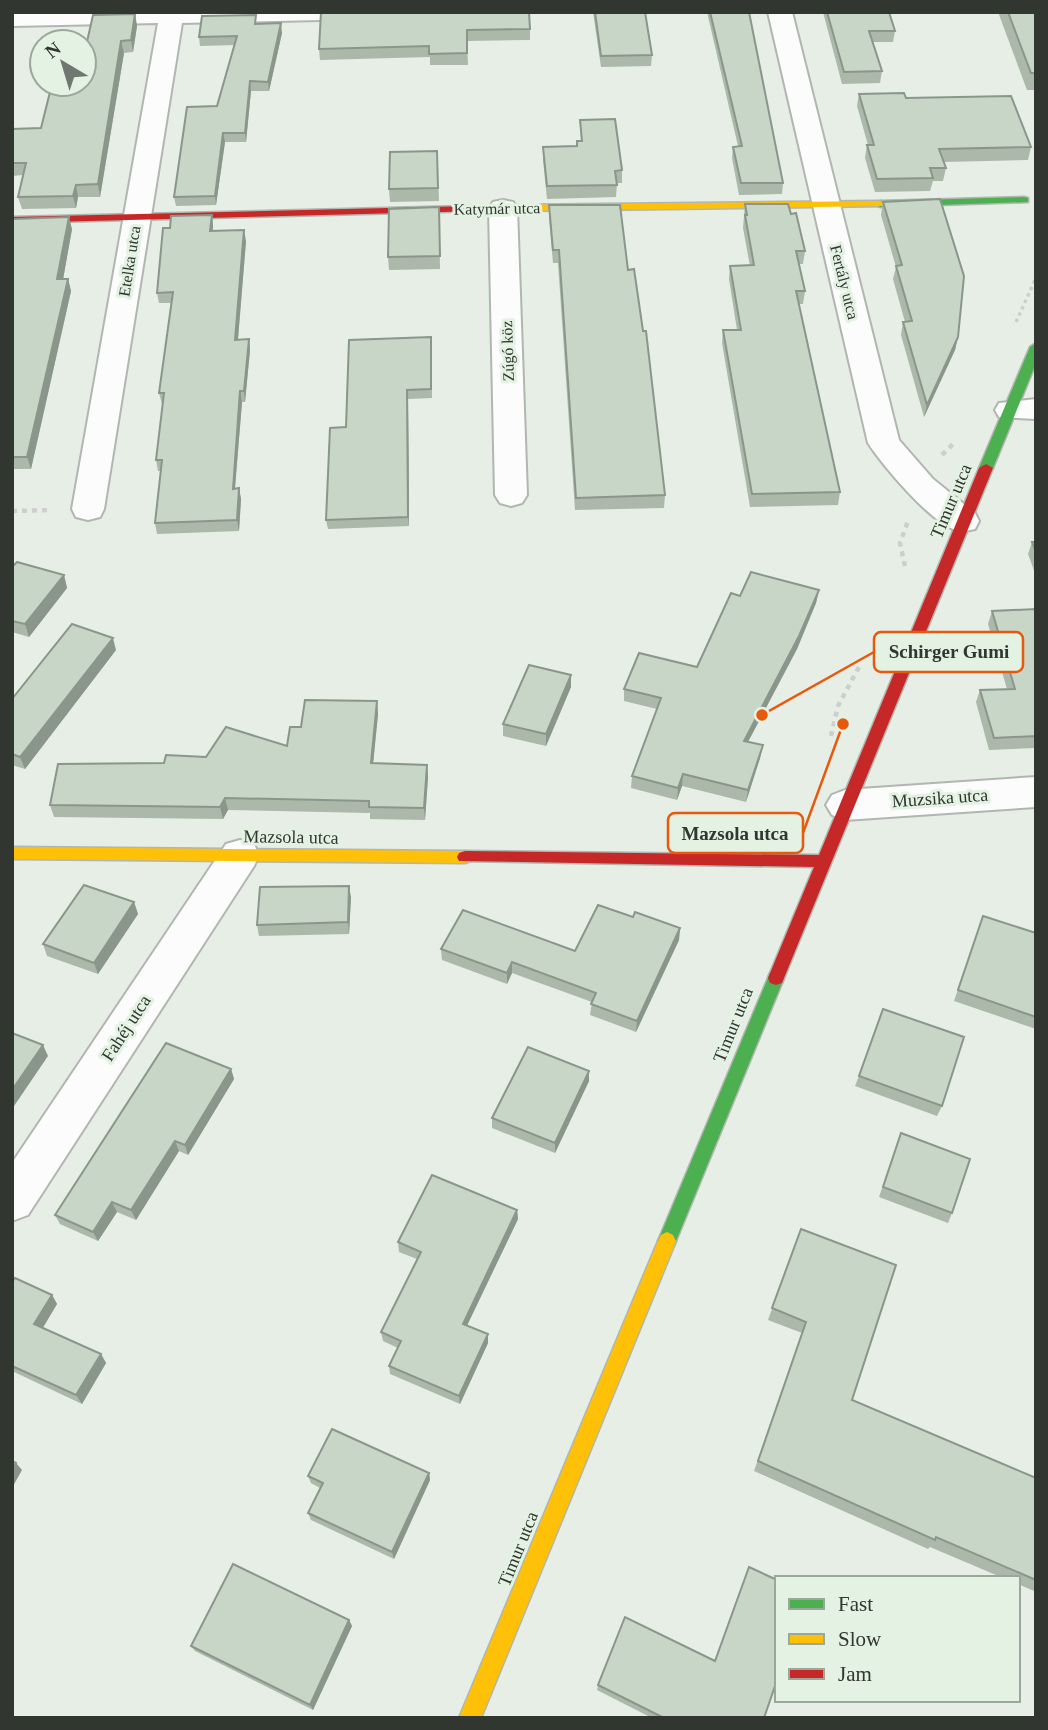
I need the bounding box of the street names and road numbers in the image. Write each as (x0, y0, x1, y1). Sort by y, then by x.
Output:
street label: Katymár utca (454, 199, 540, 219)
street label: Etelka utca (116, 224, 143, 298)
street label: Fertály utca (826, 243, 862, 321)
street label: Zúgó köz (498, 320, 518, 382)
street label: Timur utca (926, 461, 976, 541)
street label: Muzsika utca (891, 785, 989, 811)
street label: Mazsola utca (243, 826, 339, 848)
street label: Timur utca (709, 985, 757, 1065)
street label: Fahéj utca (97, 991, 155, 1065)
street label: Timur utca (494, 1509, 542, 1589)

